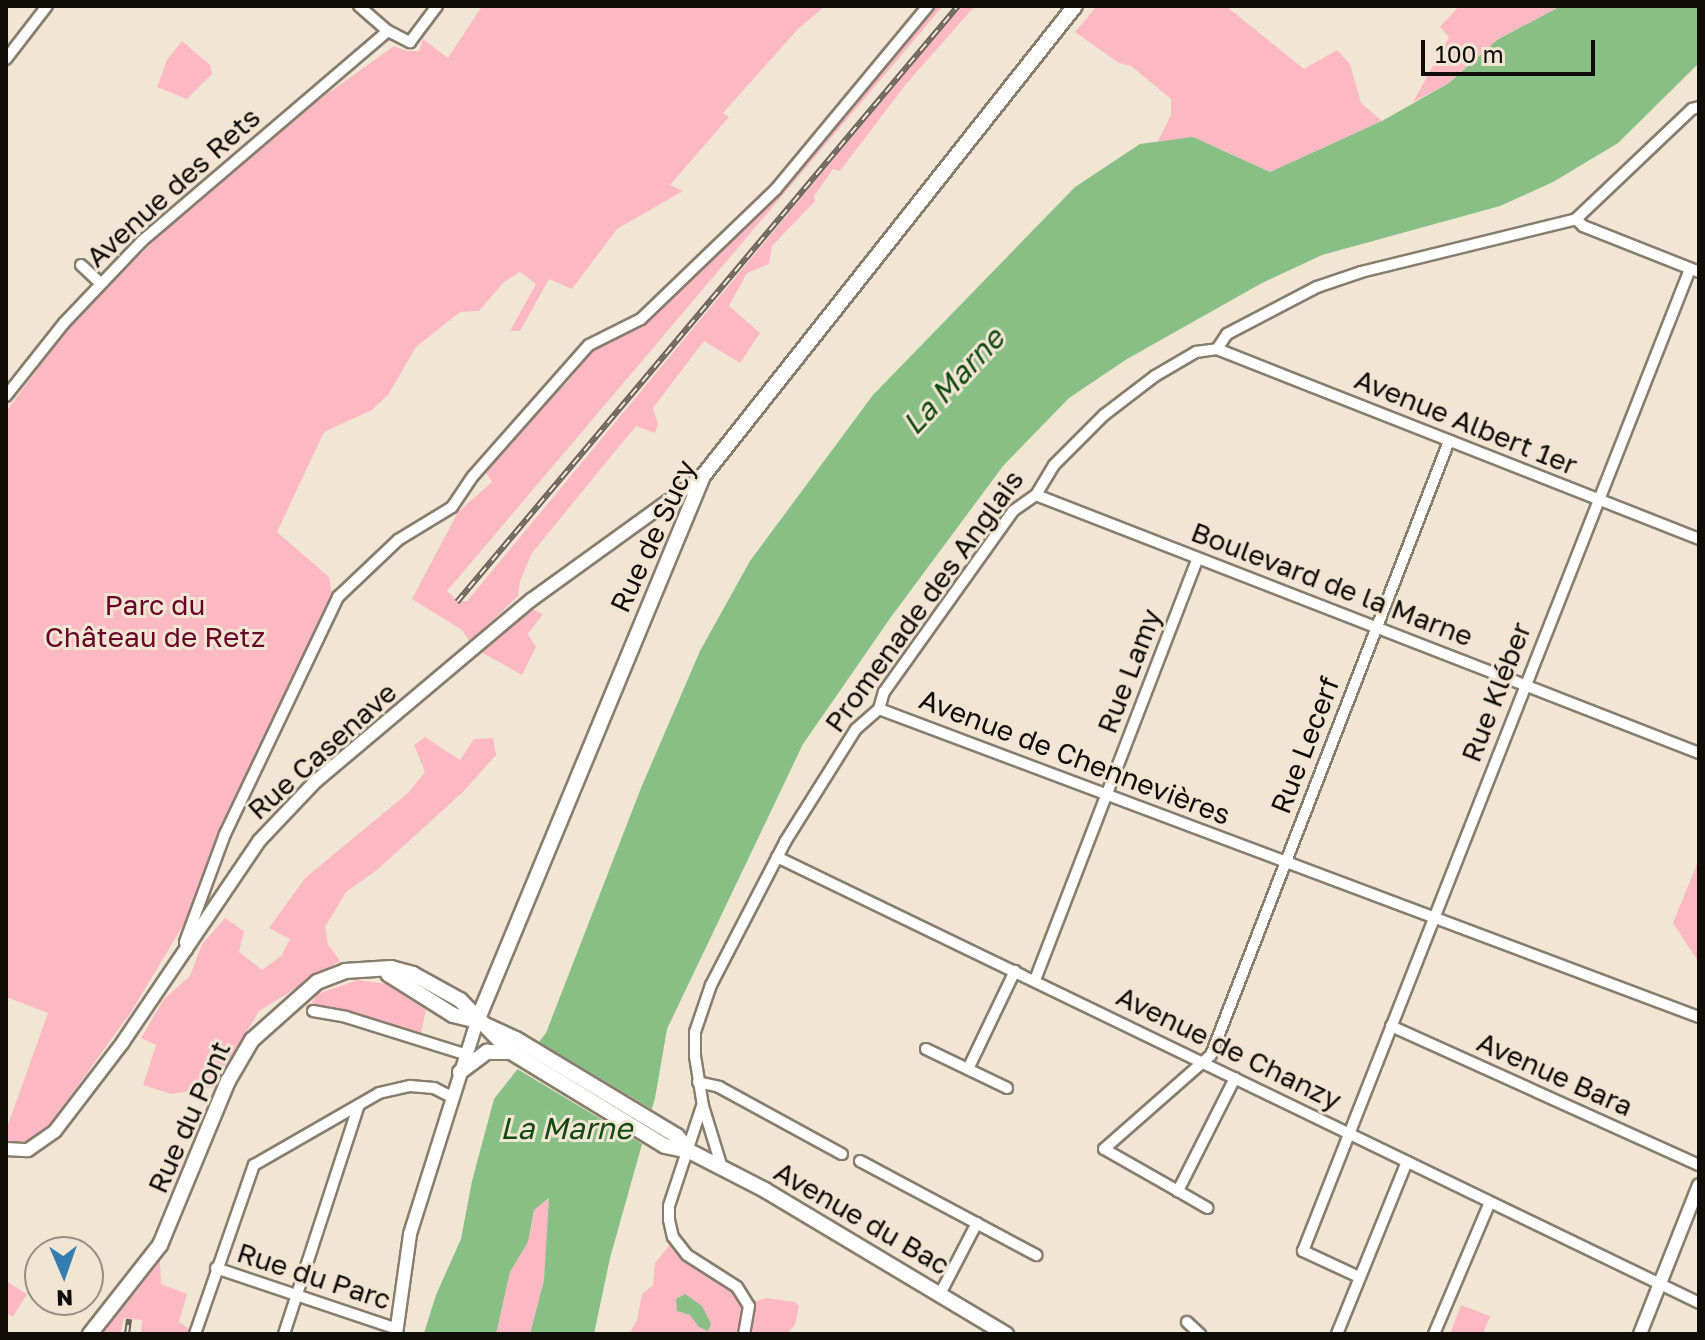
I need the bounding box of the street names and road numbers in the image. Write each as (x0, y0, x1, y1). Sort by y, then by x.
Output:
street label: Avenue des Rets (79, 100, 267, 274)
street label: Avenue Albert 1er (1350, 362, 1582, 482)
street label: Rue de Sucy (603, 454, 703, 618)
street label: Promenade des Anglais (818, 463, 1030, 739)
street label: Boulevard de la Marne (1186, 515, 1478, 653)
street label: Rue Lamy (1090, 604, 1168, 738)
street label: Rue Kléber (1454, 617, 1538, 767)
street label: Rue Lecerf (1264, 672, 1346, 818)
street label: Rue Casenave (241, 675, 403, 827)
street label: Avenue de Chennevières (915, 682, 1235, 832)
street label: Avenue de Chanzy (1111, 979, 1347, 1117)
street label: Avenue Bara (1472, 1025, 1638, 1123)
street label: Rue du Pont (141, 1036, 237, 1198)
street label: Avenue du Bac (768, 1154, 956, 1282)
street label: Rue du Parc (233, 1235, 395, 1317)

